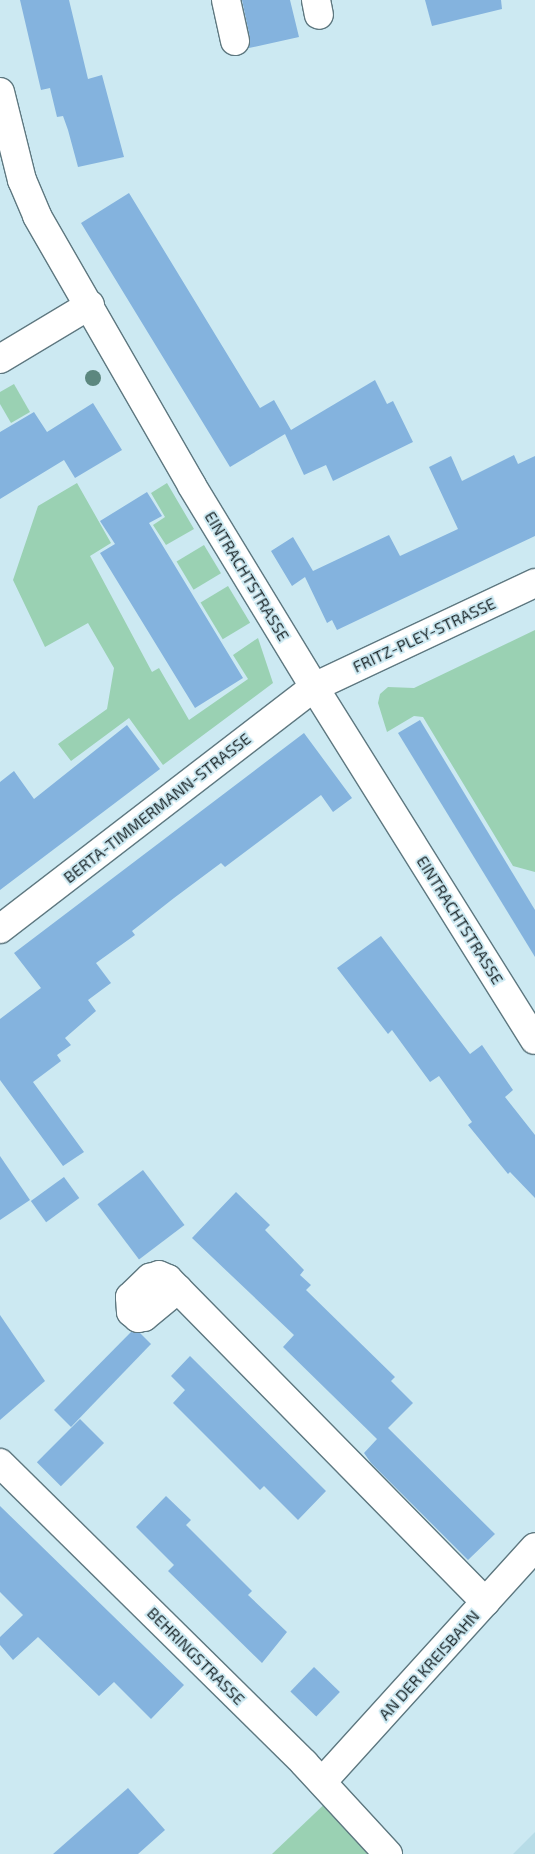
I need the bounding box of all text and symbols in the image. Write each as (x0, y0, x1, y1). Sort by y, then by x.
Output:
street label: EINTRACHTSTRASSE (201, 508, 293, 644)
street label: FRITZ-PLEY-STRASSE (350, 594, 498, 676)
street label: BERTA-TIMMERMANN-STRASSE (60, 729, 254, 887)
street label: EINTRACHTSTRASSE (413, 852, 507, 988)
street label: BEHRINGSTRASSE (143, 1603, 249, 1709)
street label: AN DER KREISBAHN (375, 1606, 483, 1724)

